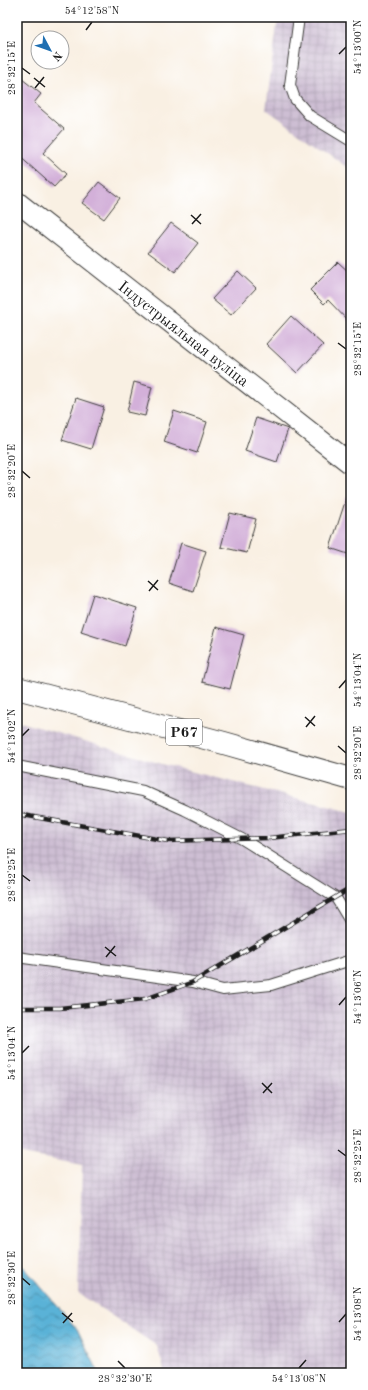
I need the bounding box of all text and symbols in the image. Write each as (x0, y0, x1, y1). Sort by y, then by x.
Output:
text: 54°12'58"N (65, 6, 120, 16)
text: 54°13'00"N (353, 19, 363, 74)
north arrow (30, 30, 70, 70)
text: 28°32'15"E (7, 41, 17, 95)
text: N (49, 49, 63, 63)
street label: Індустрыяльная вуліца (114, 279, 251, 390)
text: 28°32'15"E (353, 322, 363, 376)
text: 28°32'20"E (7, 444, 17, 498)
text: 54°13'04"N (353, 652, 363, 707)
text: 54°13'02"N (7, 708, 17, 763)
road number: Р67 (166, 719, 202, 745)
text: 28°32'20"E (353, 726, 363, 780)
text: 28°32'25"E (7, 848, 17, 902)
text: 54°13'06"N (353, 969, 363, 1024)
text: 54°13'04"N (7, 1025, 17, 1080)
text: 28°32'25"E (353, 1129, 363, 1183)
text: 28°32'30"E (7, 1251, 17, 1305)
text: 54°13'08"N (353, 1286, 363, 1341)
text: 28°32'30"E (98, 1374, 152, 1384)
text: 54°13'08"N (272, 1374, 327, 1384)

